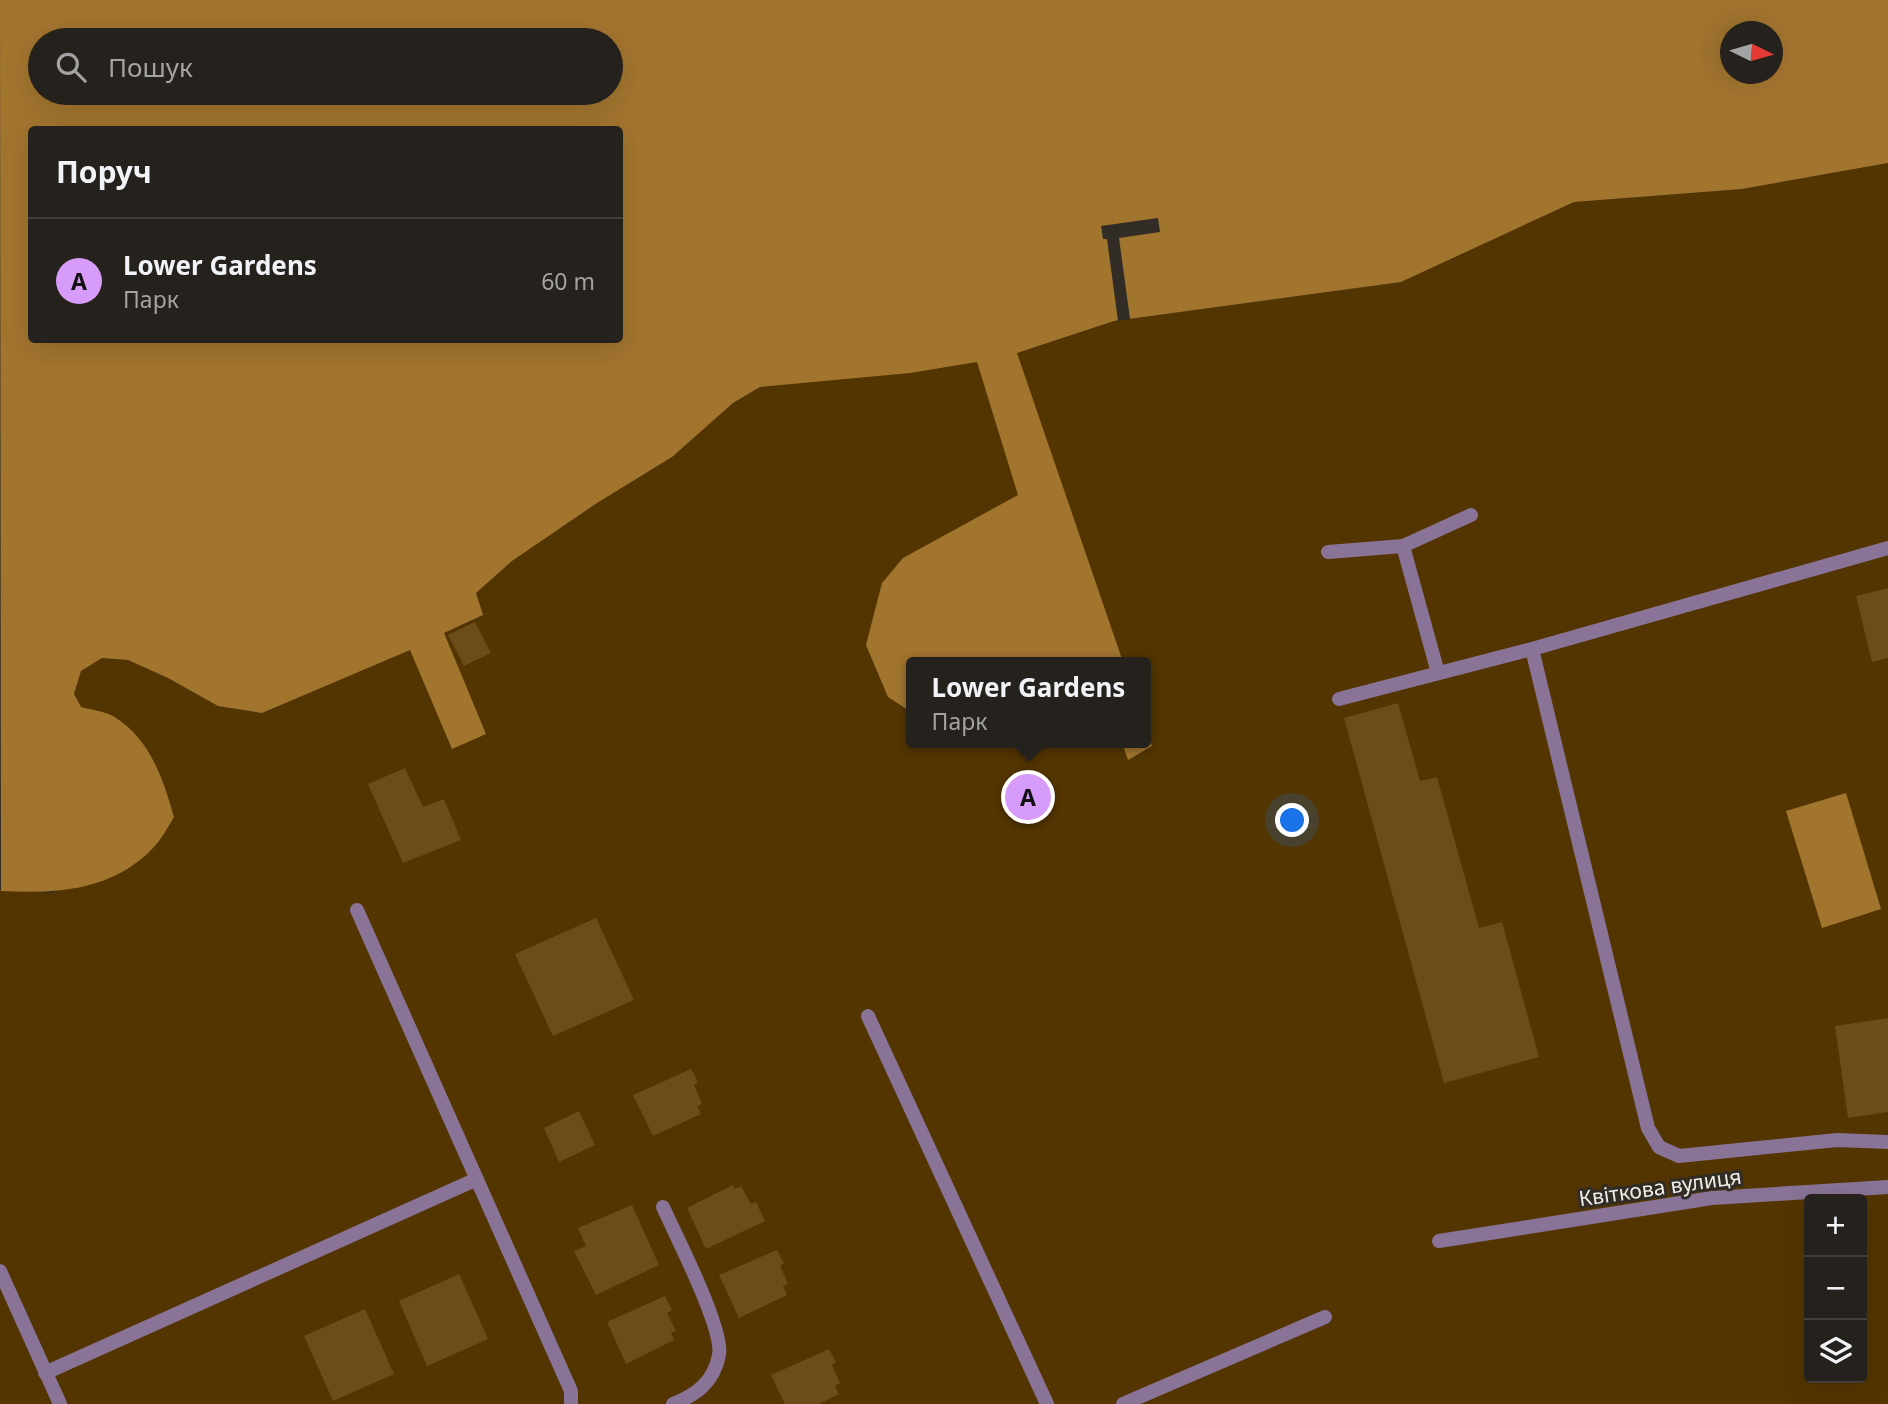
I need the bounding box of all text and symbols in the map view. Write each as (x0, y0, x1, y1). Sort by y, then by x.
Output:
north arrow (1720, 21, 1783, 84)
search box (28, 28, 623, 105)
icon: search (52, 48, 90, 86)
text: Пошук (108, 49, 193, 85)
text: Поруч (56, 151, 152, 192)
text: Lower Gardens (123, 247, 317, 283)
text: A (71, 265, 87, 297)
text: 60 m (541, 265, 595, 297)
text: Парк (123, 283, 179, 315)
popup (906, 657, 1151, 748)
text: Lower Gardens (932, 669, 1125, 705)
text: Парк (932, 705, 987, 737)
pin: A (1005, 771, 1051, 823)
your location (1275, 803, 1309, 837)
street label: Квіткова вулиця (1577, 1162, 1743, 1212)
map controls (1804, 1194, 1867, 1383)
button: + (1804, 1194, 1867, 1257)
button: − (1804, 1257, 1867, 1320)
button: layers (1804, 1320, 1867, 1383)

